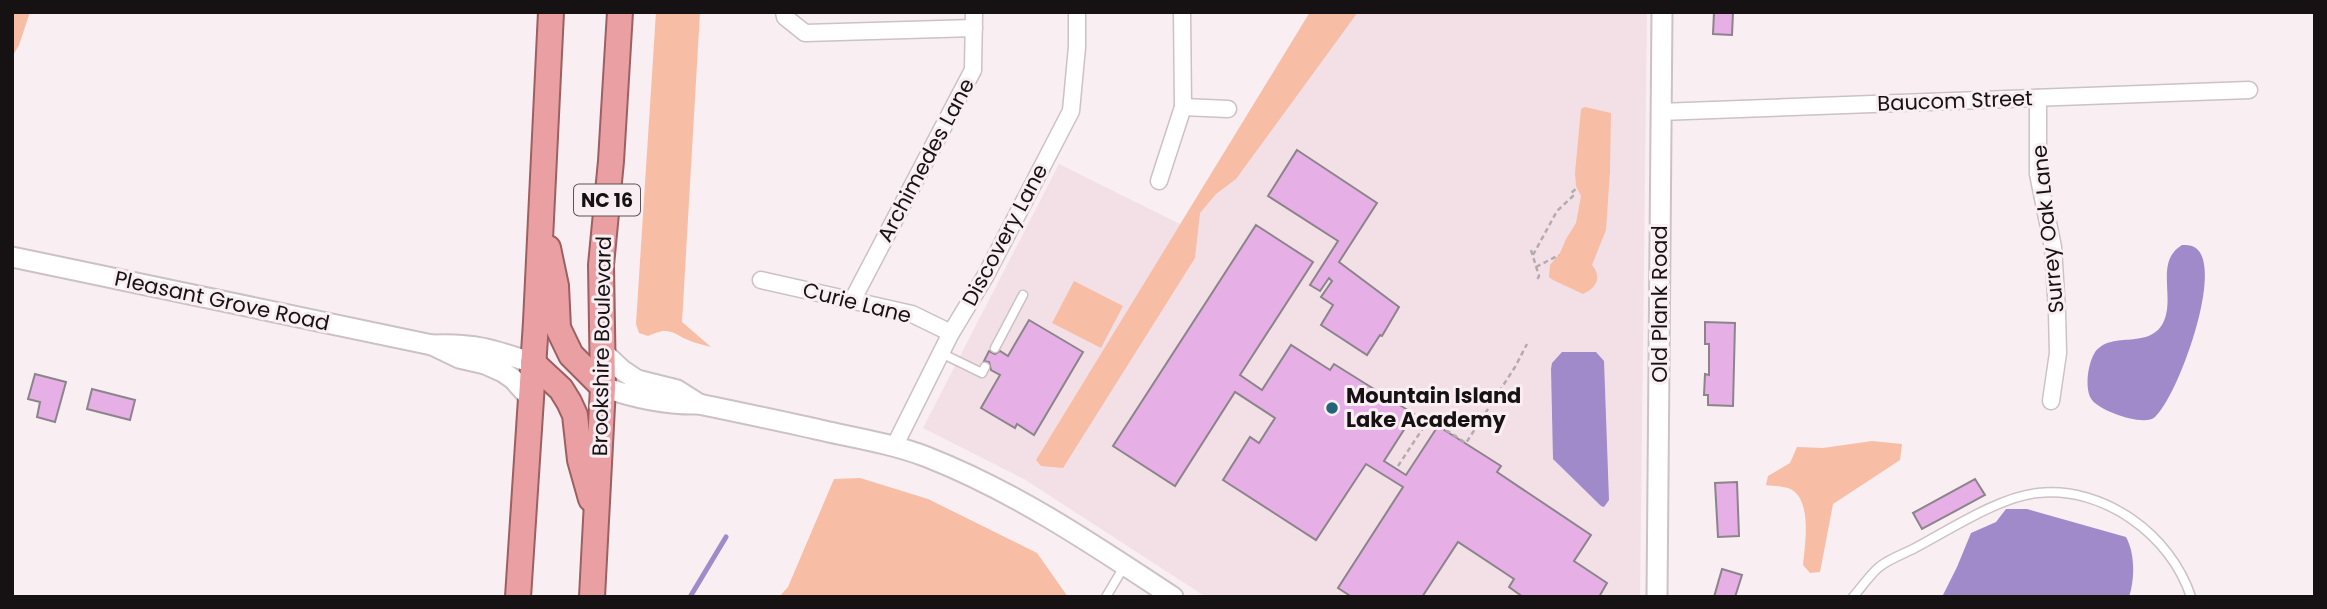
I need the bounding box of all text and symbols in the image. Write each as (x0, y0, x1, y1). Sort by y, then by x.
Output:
street label: Archimedes Lane (870, 73, 981, 247)
street label: Baucom Street (1877, 83, 2033, 118)
street label: Surrey Oak Lane (2024, 144, 2071, 314)
street label: Discovery Lane (955, 159, 1054, 311)
road number: NC 16 (574, 184, 640, 216)
street label: Old Plank Road (1645, 225, 1674, 383)
street label: Brookshire Boulevard (585, 236, 618, 456)
street label: Pleasant Grove Road (112, 264, 332, 337)
street label: Curie Lane (800, 275, 914, 330)
place label: Mountain Island Lake Academy (1346, 381, 1521, 434)
marker: Mountain Island Lake Academy (1324, 400, 1340, 416)

